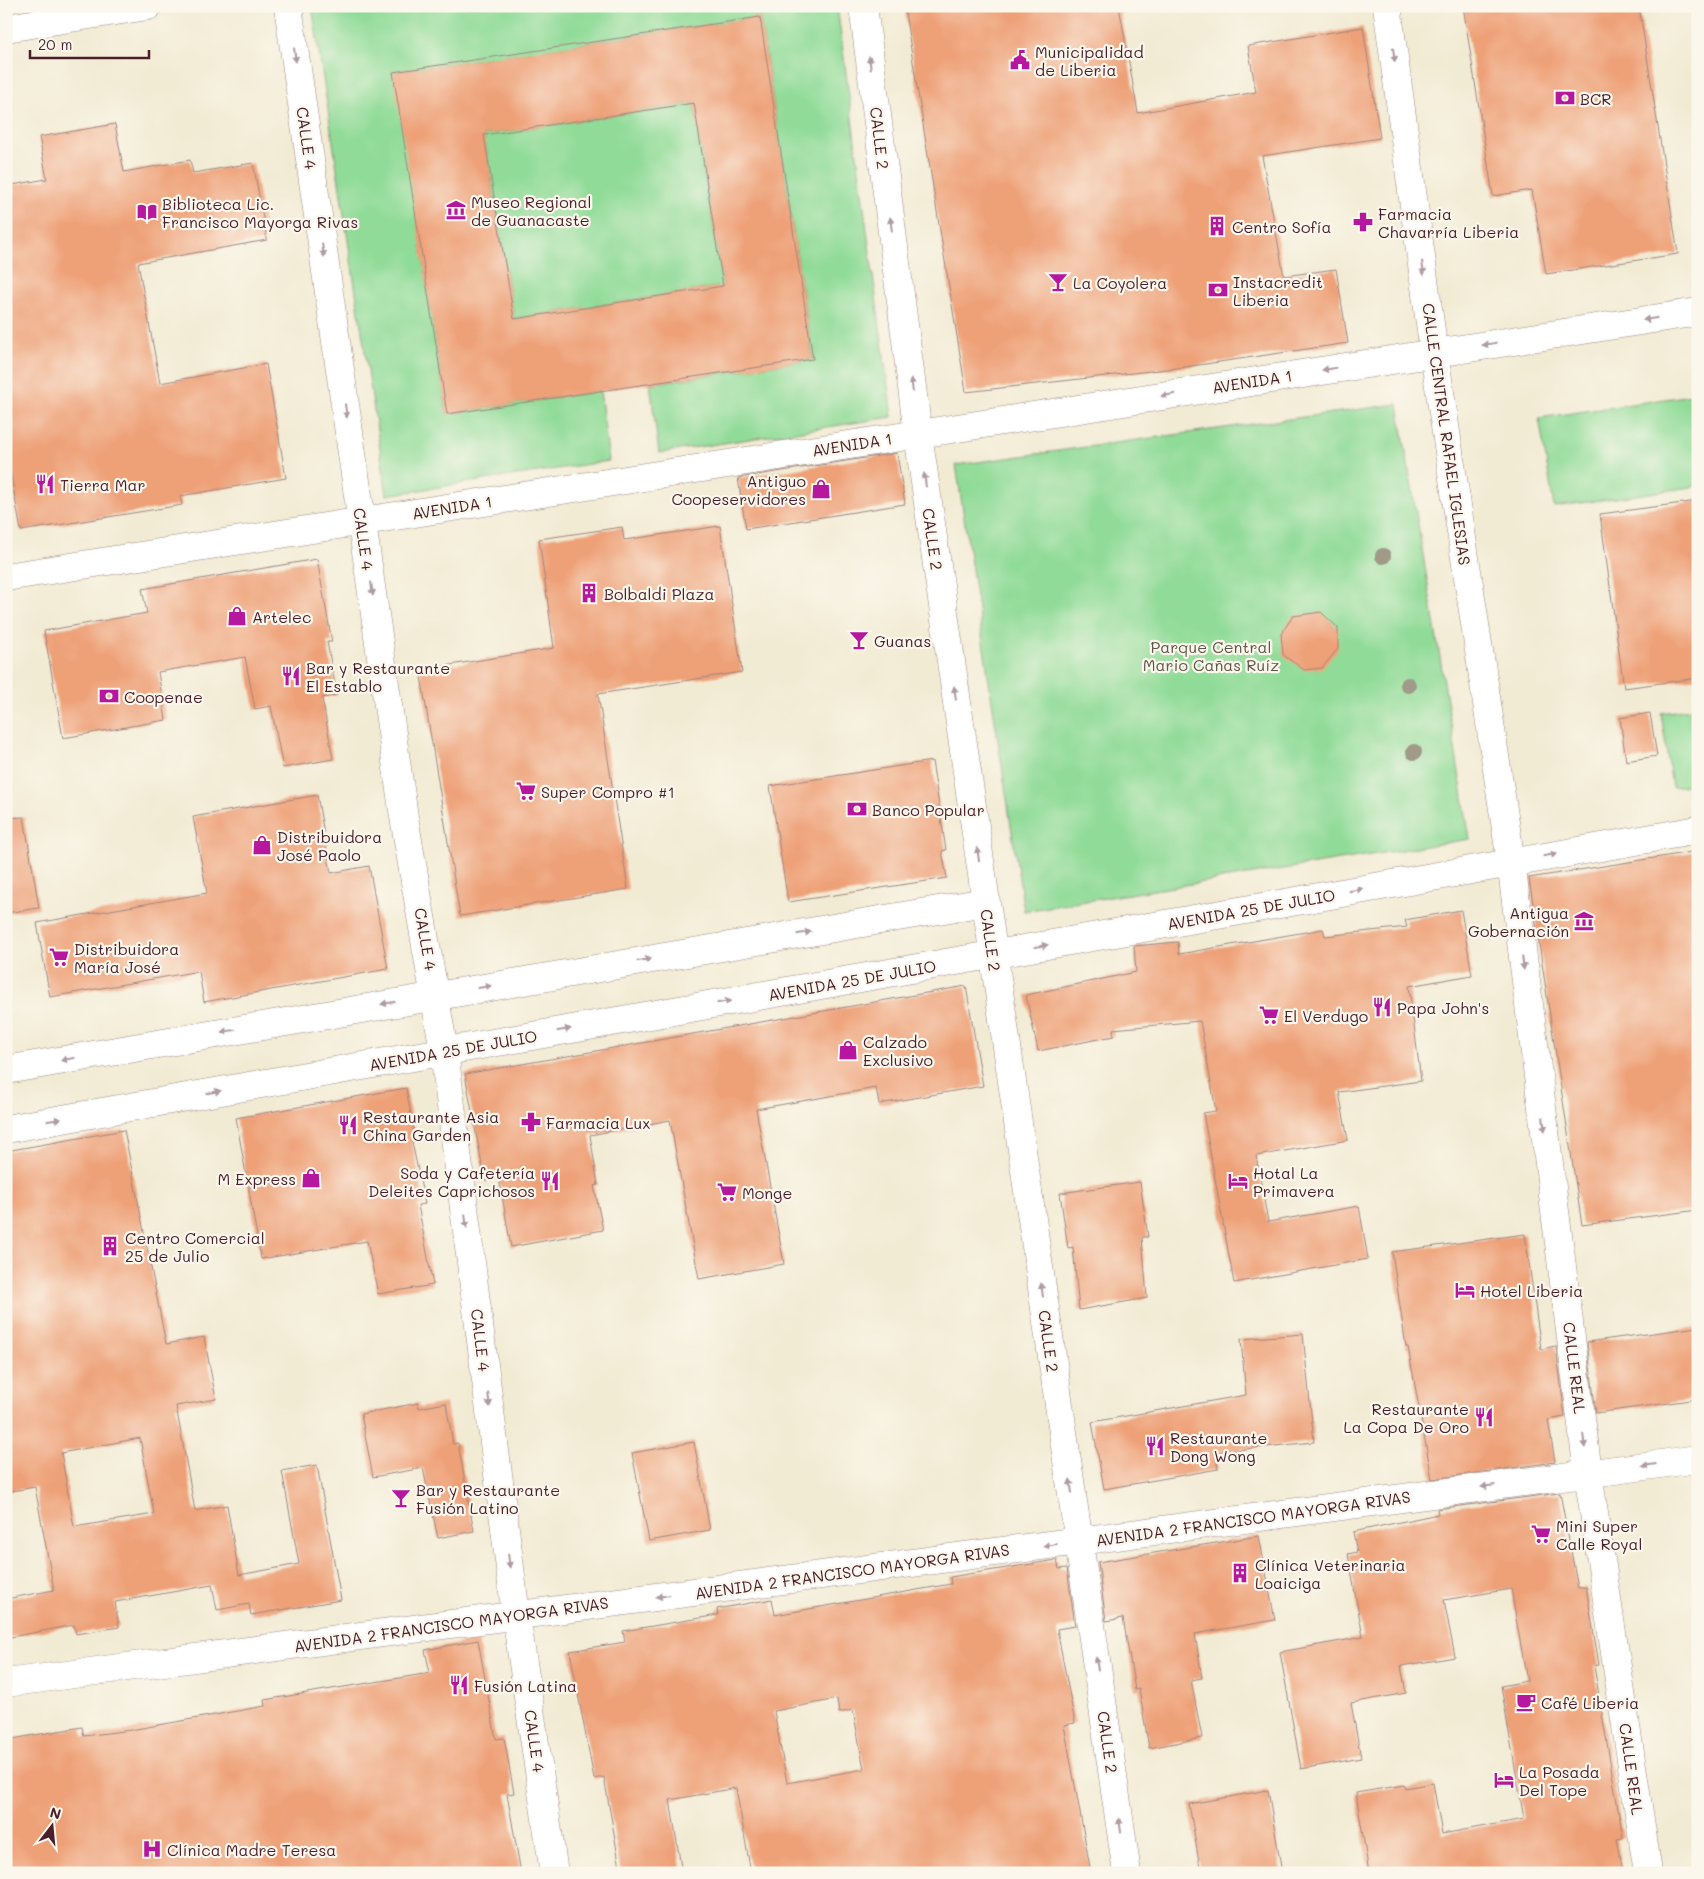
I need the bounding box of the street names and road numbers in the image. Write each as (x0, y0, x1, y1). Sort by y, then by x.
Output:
street label: CALLE 4 (292, 105, 322, 171)
street label: CALLE 2 (866, 106, 894, 170)
street label: CALLE CENTRAL RAFAEL IGLESIAS (1418, 302, 1476, 566)
street label: AVENIDA 1 (1210, 364, 1294, 398)
street label: AVENIDA 1 (810, 427, 894, 461)
street label: AVENIDA 1 (410, 490, 494, 524)
street label: CALLE 4 (349, 506, 379, 572)
street label: CALLE 2 (918, 507, 948, 571)
street label: AVENIDA 25 DE JULIO (1165, 884, 1337, 934)
street label: CALLE 4 (410, 906, 442, 972)
street label: CALLE 2 (976, 908, 1006, 972)
street label: AVENIDA 25 DE JULIO (766, 955, 938, 1005)
street label: AVENIDA 25 DE JULIO (367, 1025, 539, 1075)
street label: CALLE 4 (467, 1307, 495, 1373)
street label: CALLE 2 (1034, 1309, 1064, 1373)
street label: CALLE REAL (1559, 1321, 1591, 1416)
street label: AVENIDA 2 FRANCISCO MAYORGA RIVAS (1094, 1486, 1412, 1550)
street label: AVENIDA 2 FRANCISCO MAYORGA RIVAS (693, 1539, 1011, 1603)
street label: AVENIDA 2 FRANCISCO MAYORGA RIVAS (292, 1592, 610, 1656)
street label: CALLE 4 (520, 1708, 550, 1774)
street label: CALLE 2 (1093, 1710, 1123, 1774)
street label: CALLE REAL (1615, 1722, 1649, 1817)

